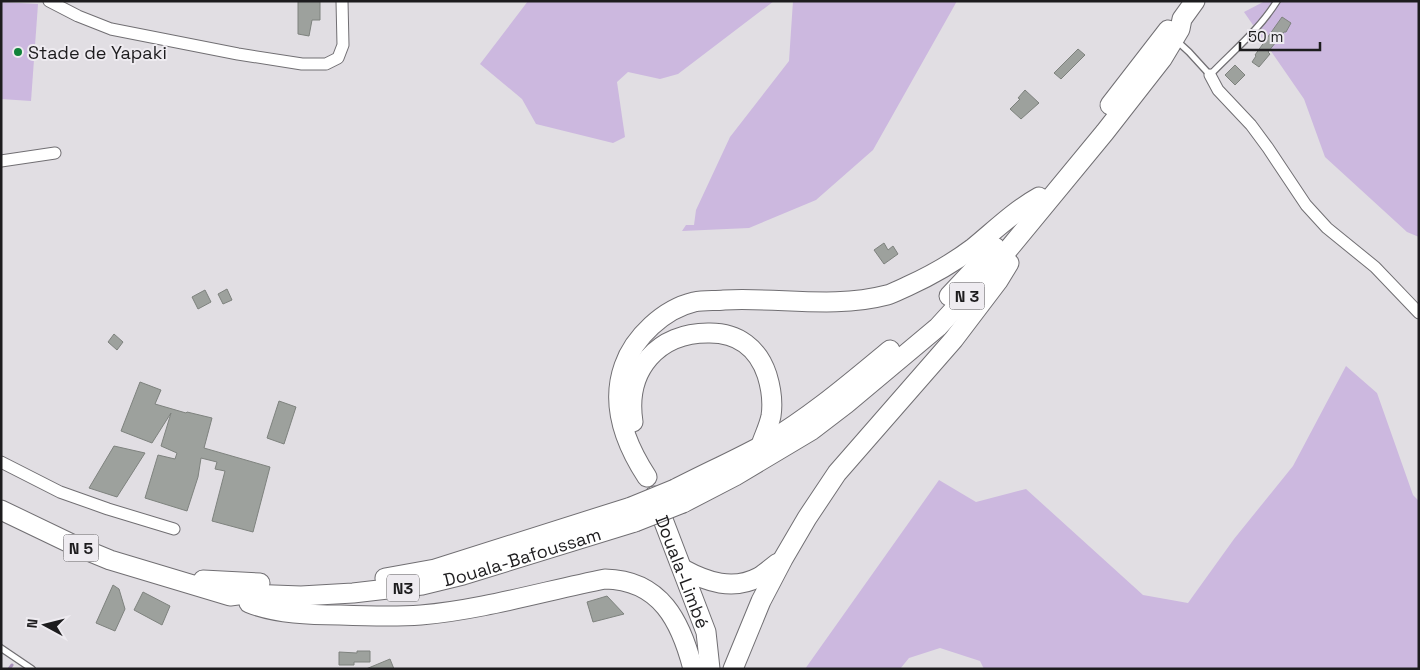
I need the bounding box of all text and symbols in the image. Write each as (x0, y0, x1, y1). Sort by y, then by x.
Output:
scale bar (1240, 20, 1320, 52)
text: 50 m (1248, 27, 1283, 46)
place label: Stade de Yapaki (28, 41, 167, 64)
marker: Stade de Yapaki (12, 46, 24, 58)
road number: N 3 (950, 282, 984, 310)
street label: Douala-Limbé (651, 512, 715, 631)
street label: Douala-Bafoussam (441, 522, 604, 591)
road number: N 5 (64, 534, 98, 562)
road number: N3 (387, 574, 419, 602)
north arrow (20, 600, 70, 650)
text: N (23, 618, 42, 629)

